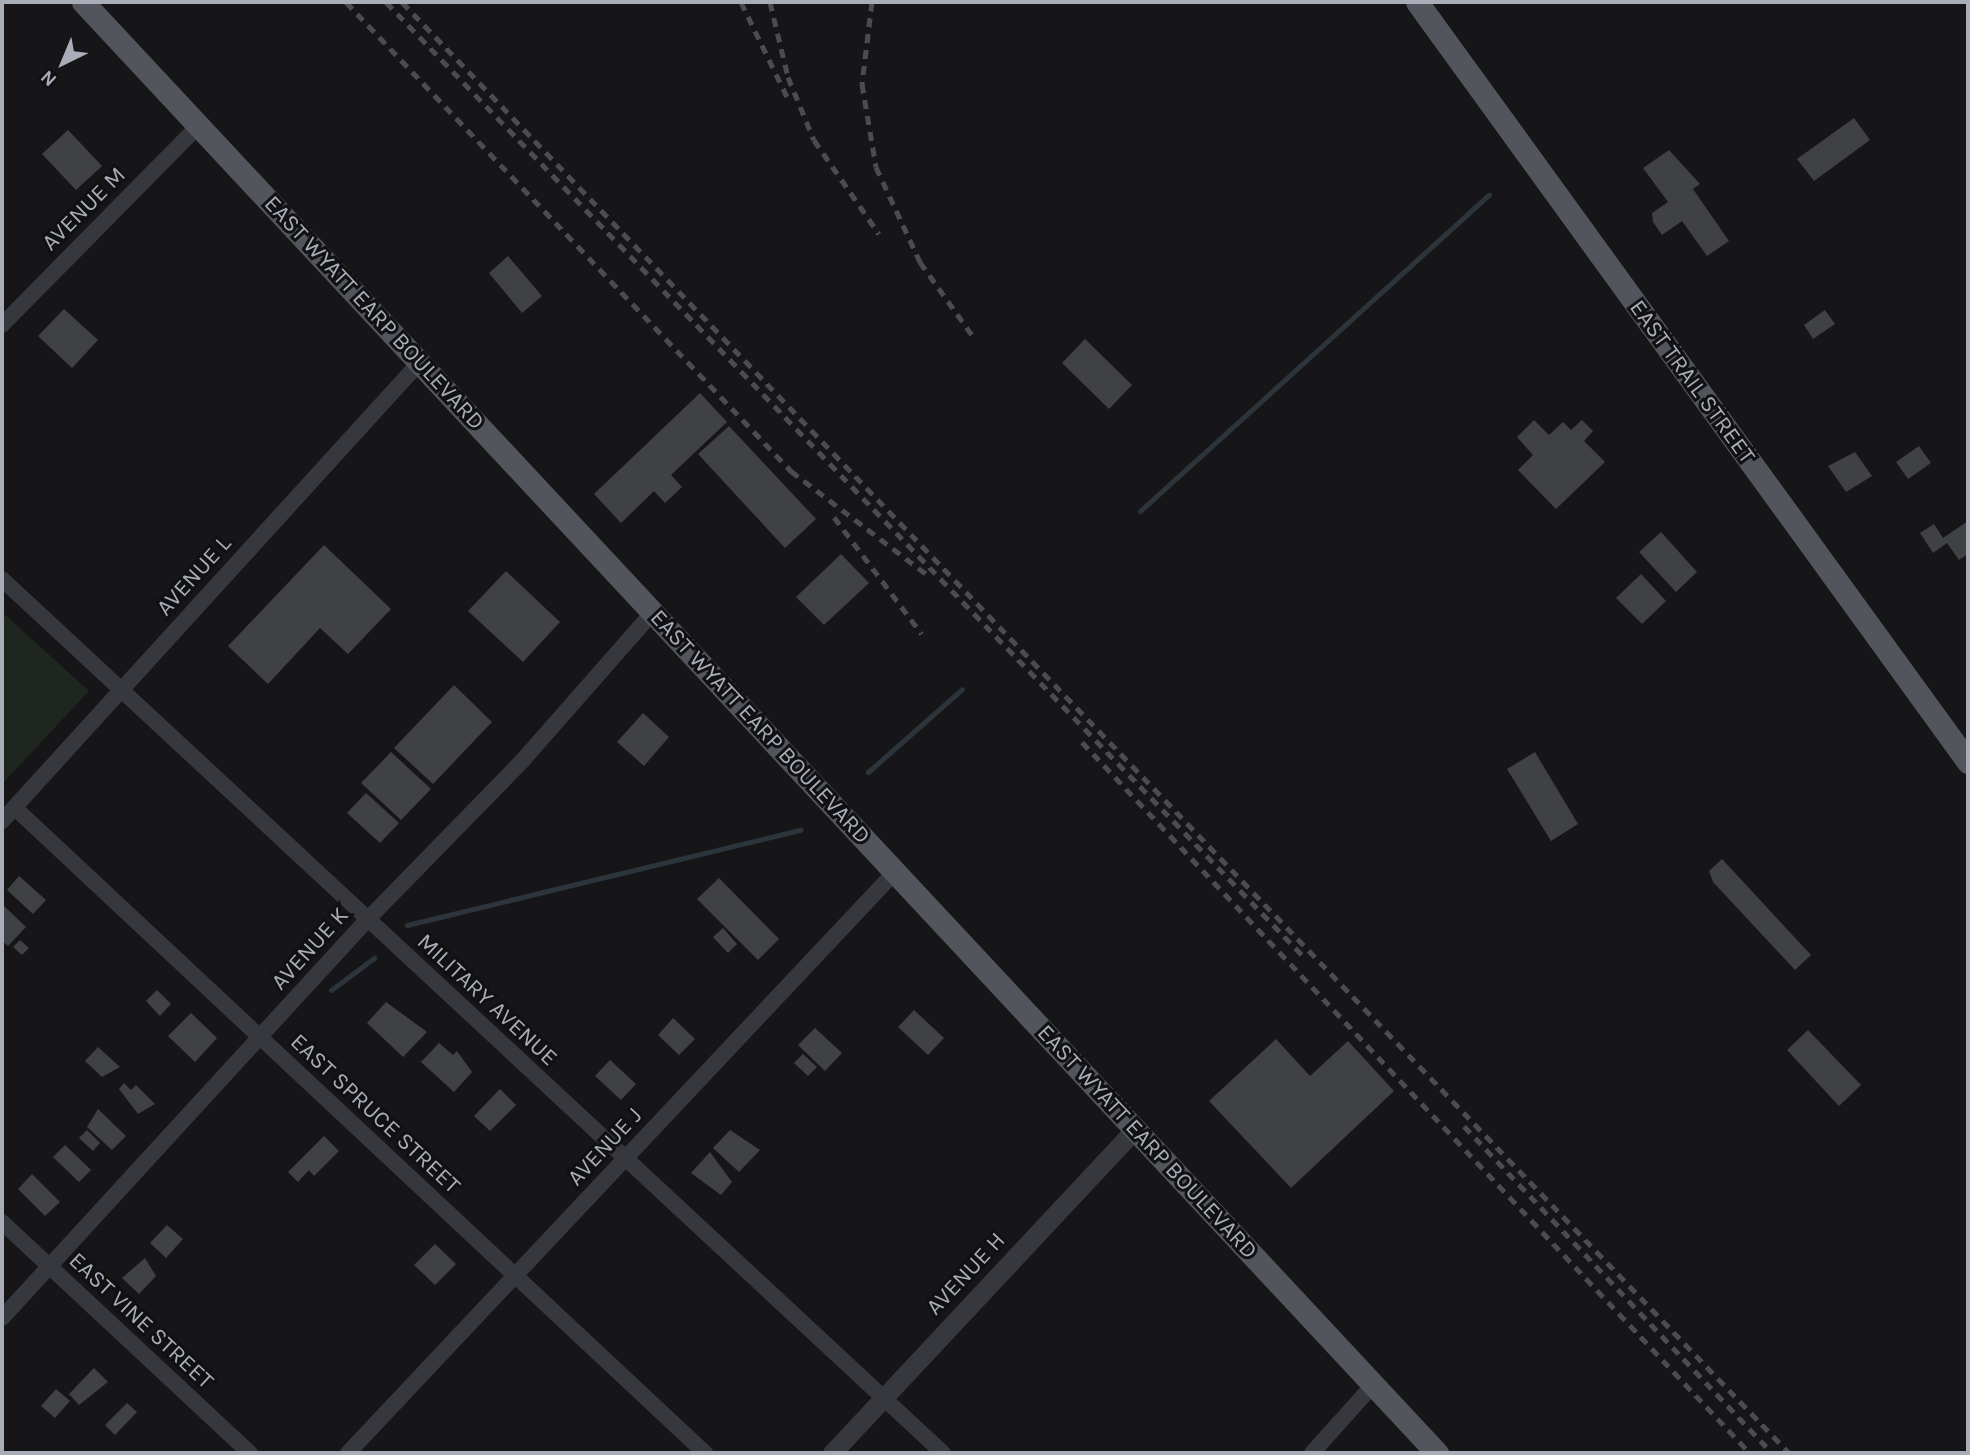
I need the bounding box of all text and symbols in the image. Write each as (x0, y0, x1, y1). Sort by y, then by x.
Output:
north arrow (28, 28, 98, 98)
text: N (36, 66, 61, 91)
street label: AVENUE M (36, 161, 132, 257)
street label: EAST WYATT EARP BOULEVARD (258, 190, 490, 436)
street label: EAST TRAIL STREET (1623, 295, 1761, 469)
street label: AVENUE L (151, 530, 237, 622)
street label: EAST WYATT EARP BOULEVARD (644, 604, 876, 850)
street label: AVENUE K (266, 902, 354, 996)
street label: MILITARY AVENUE (411, 928, 563, 1072)
street label: EAST WYATT EARP BOULEVARD (1031, 1019, 1263, 1265)
street label: EAST SPRUCE STREET (284, 1028, 466, 1200)
street label: AVENUE J (562, 1102, 648, 1192)
street label: AVENUE H (921, 1227, 1011, 1321)
street label: EAST VINE STREET (63, 1247, 219, 1395)

